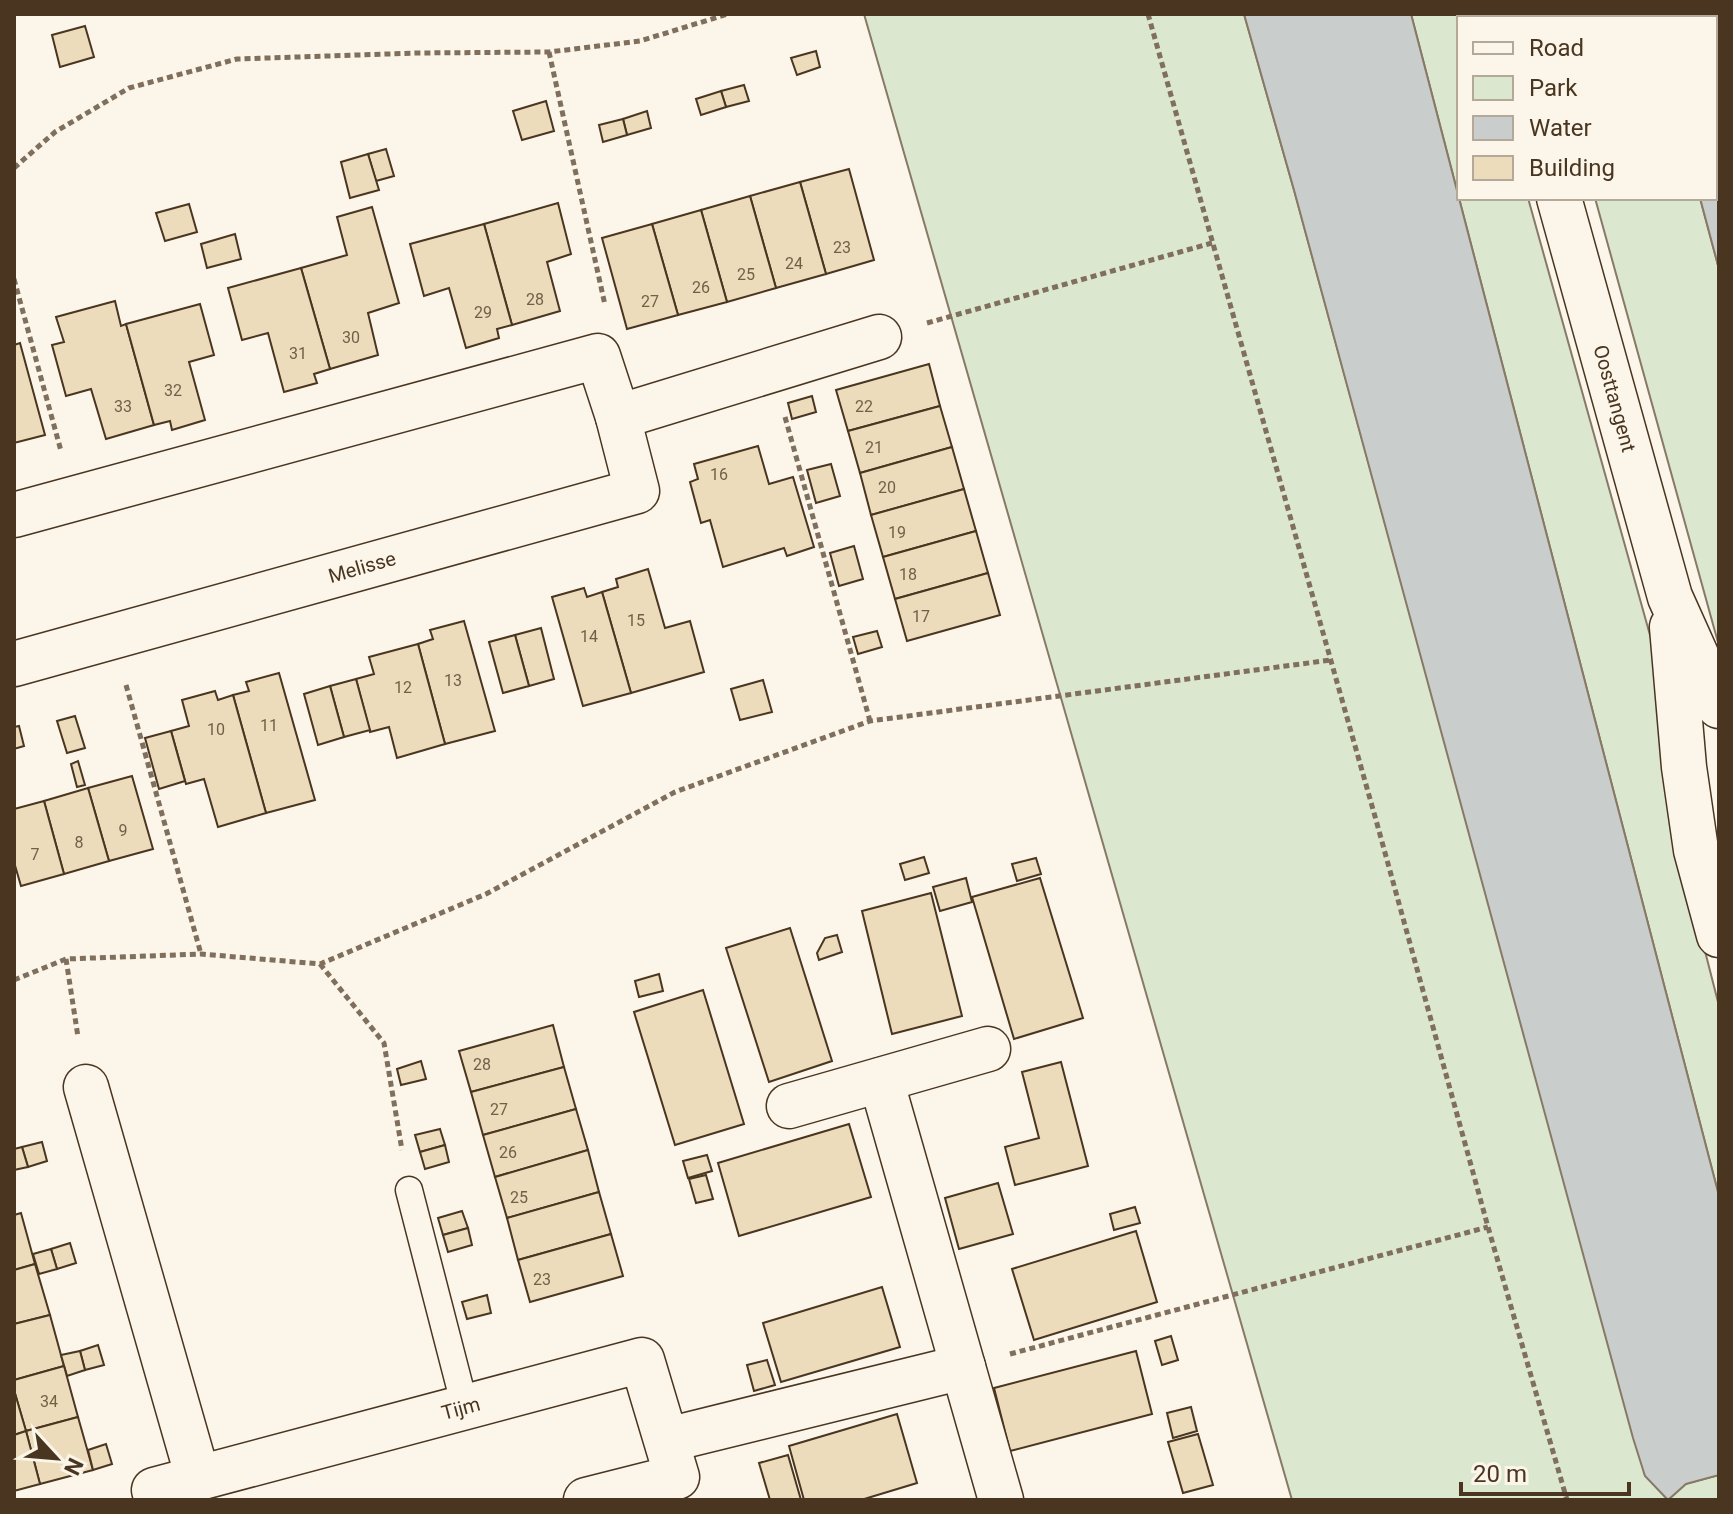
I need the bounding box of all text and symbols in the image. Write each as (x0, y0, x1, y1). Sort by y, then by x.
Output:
legend (1457, 16, 1717, 200)
text: Road (1529, 34, 1584, 62)
text: Park (1529, 74, 1578, 102)
text: Water (1529, 114, 1592, 142)
text: Building (1529, 154, 1615, 182)
house number: 23 (833, 238, 851, 257)
house number: 24 (785, 254, 803, 273)
house number: 25 (737, 265, 755, 284)
house number: 26 (692, 278, 710, 297)
house number: 28 (526, 290, 544, 309)
house number: 27 (641, 292, 659, 311)
house number: 29 (474, 303, 492, 322)
house number: 30 (342, 328, 360, 347)
street label: Oosttangent (1588, 342, 1641, 455)
house number: 31 (289, 344, 307, 363)
house number: 32 (164, 381, 182, 400)
house number: 33 (114, 397, 132, 416)
house number: 22 (855, 397, 873, 416)
house number: 21 (865, 438, 883, 457)
house number: 16 (710, 465, 728, 484)
house number: 20 (878, 478, 896, 497)
house number: 19 (888, 523, 906, 542)
street label: Melisse (326, 546, 398, 588)
house number: 18 (899, 565, 917, 584)
house number: 17 (912, 607, 930, 626)
house number: 15 (627, 611, 645, 630)
house number: 14 (580, 627, 598, 646)
house number: 13 (444, 671, 462, 690)
house number: 12 (394, 678, 412, 697)
house number: 11 (260, 716, 278, 735)
house number: 10 (207, 720, 225, 739)
house number: 9 (119, 821, 128, 840)
house number: 8 (75, 833, 84, 852)
house number: 7 (31, 845, 40, 864)
house number: 28 (473, 1055, 491, 1074)
house number: 27 (490, 1100, 508, 1119)
house number: 26 (499, 1143, 517, 1162)
house number: 25 (510, 1188, 528, 1207)
house number: 23 (533, 1270, 551, 1289)
house number: 34 (40, 1392, 58, 1411)
street label: Tijm (439, 1392, 483, 1425)
north arrow (16, 1418, 96, 1498)
scale bar (1461, 1446, 1629, 1496)
text: N (59, 1454, 88, 1479)
text: 20 m (1473, 1460, 1527, 1488)

